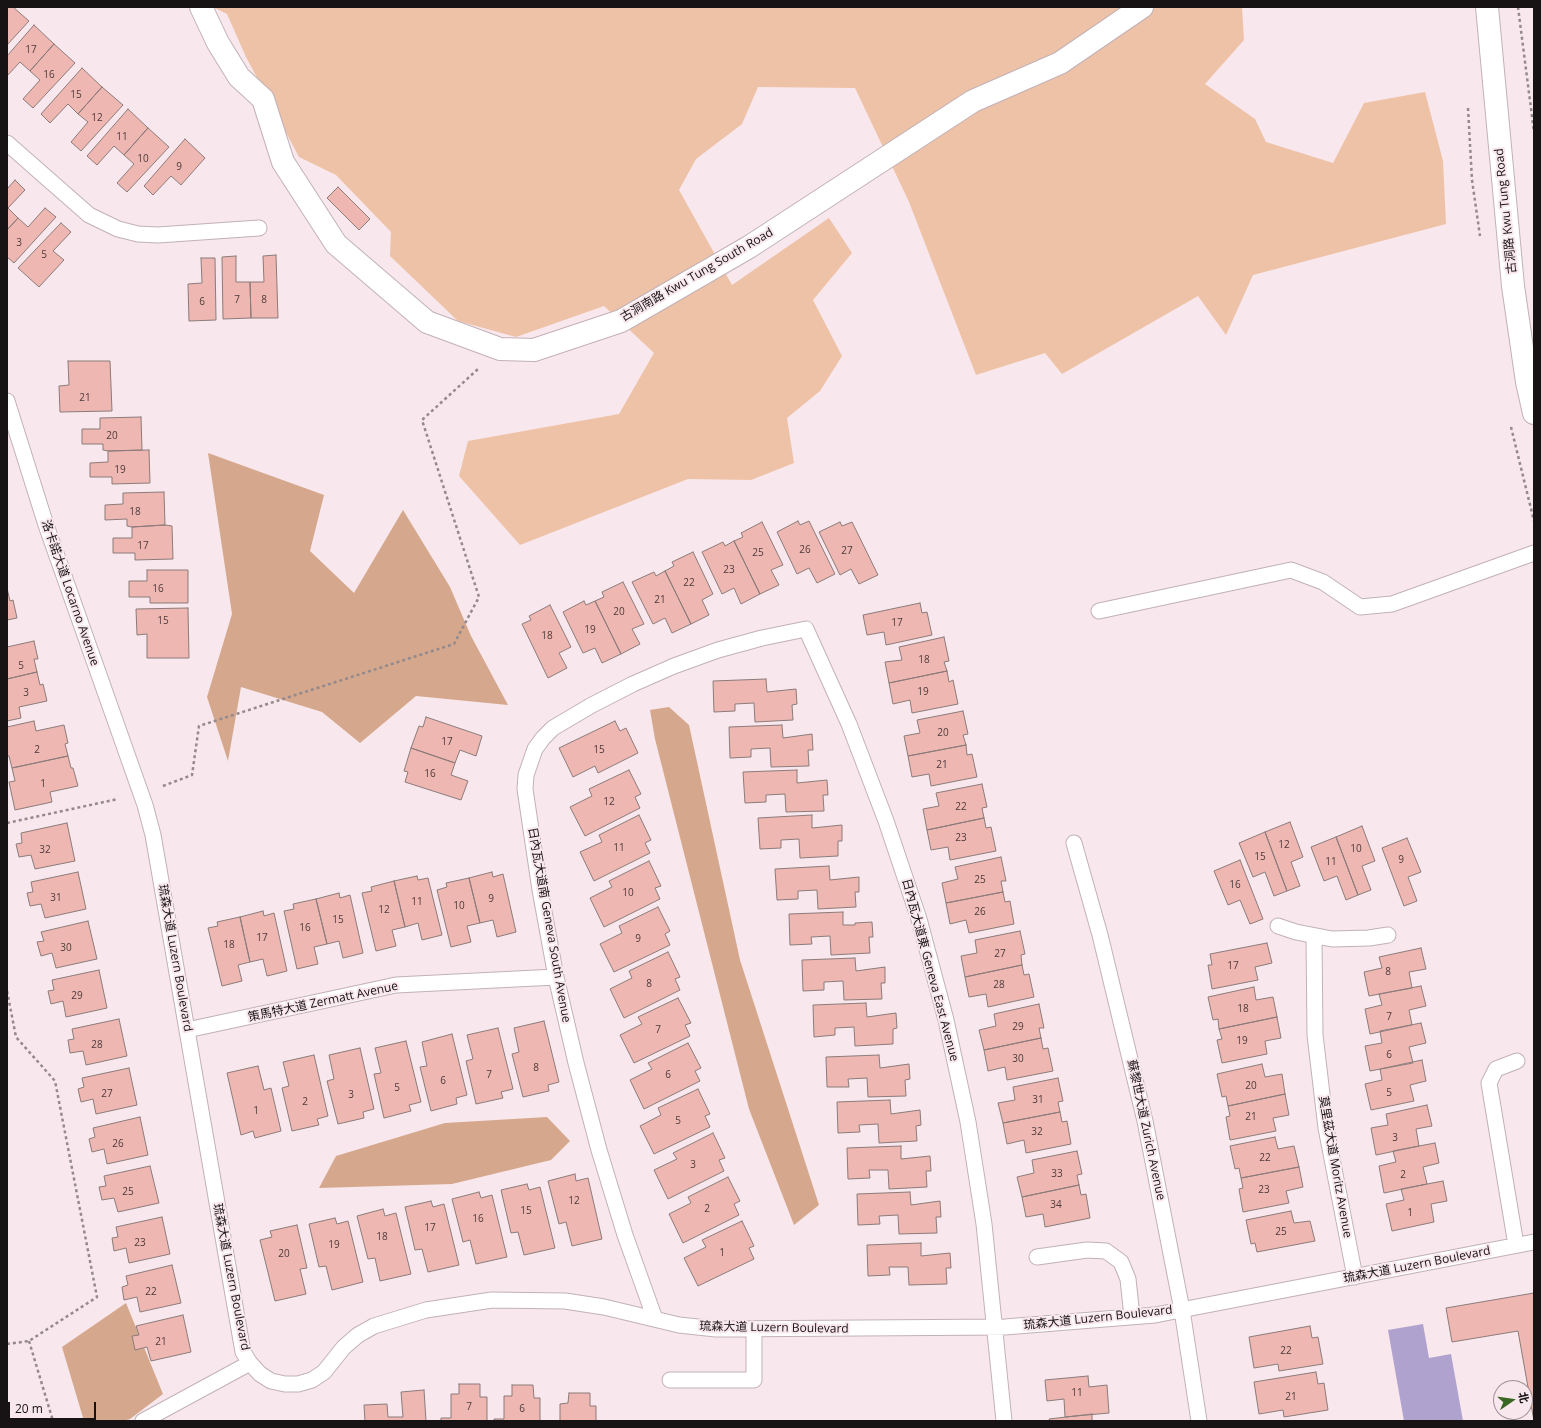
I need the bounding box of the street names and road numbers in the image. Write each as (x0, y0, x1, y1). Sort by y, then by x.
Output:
street label: 古洞路 Kwu Tung Road (1492, 148, 1520, 274)
street label: 古洞南路 Kwu Tung South Road (618, 225, 776, 325)
street label: 洛卡諾大道 Locarno Avenue (38, 518, 102, 668)
street label: 日內瓦大道南 Geneva South Avenue (525, 826, 573, 1024)
street label: 日內瓦大道東 Geneva East Avenue (899, 877, 961, 1063)
street label: 琉森大道 Luzern Boulevard (155, 883, 195, 1033)
street label: 策馬特大道 Zermatt Avenue (247, 979, 399, 1025)
street label: 蘇黎世大道 Zurich Avenue (1124, 1058, 1168, 1202)
street label: 莫里茲大道 Moritz Avenue (1315, 1095, 1355, 1239)
street label: 琉森大道 Luzern Boulevard (210, 1202, 252, 1352)
street label: 琉森大道 Luzern Boulevard (1342, 1244, 1492, 1286)
street label: 琉森大道 Luzern Boulevard (1023, 1303, 1173, 1333)
street label: 琉森大道 Luzern Boulevard (699, 1319, 849, 1337)

